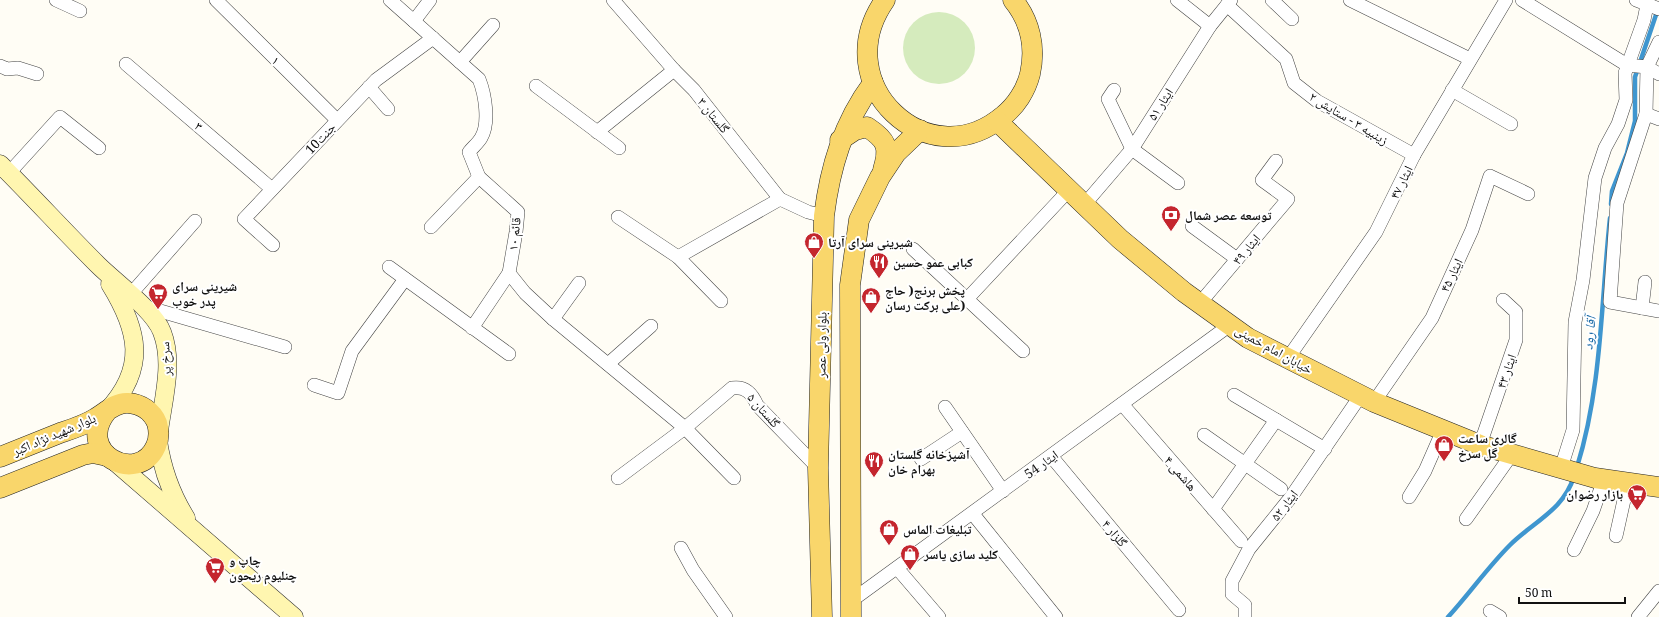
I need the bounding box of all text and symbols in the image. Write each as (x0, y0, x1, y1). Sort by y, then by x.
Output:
street label: ۱ (265, 52, 284, 71)
street label: ایثار ۵۱ (1143, 84, 1180, 126)
street label: زینبیه ۳ - ستایش ۲ (1304, 87, 1392, 152)
street label: گلستان ۳ (691, 93, 734, 140)
street label: ۳ (188, 117, 207, 138)
street label: جنت10 (301, 118, 342, 160)
street label: ایثار ۴۷ (1385, 162, 1420, 203)
bank icon: توسعه عصر شمال (1160, 204, 1182, 232)
place label: توسعه عصر شمال (1185, 206, 1272, 228)
street label: قائم ۱۰ (503, 216, 529, 252)
street label: ایثار ۴۹ (1228, 230, 1267, 271)
shop icon: شیرینی سرای آرتا (803, 231, 825, 259)
place label: شیرینی سرای آرتا (828, 233, 913, 255)
restaurant icon: کبابی عمو حسین (868, 251, 890, 279)
place label: کبابی عمو حسین (893, 253, 973, 275)
street label: ایثار ۴۵ (1435, 255, 1470, 296)
place label: شیرینی سرای پدر خوب (172, 277, 237, 314)
place label: پخش برنج( حاج علی برکت رسان) (885, 281, 966, 318)
supermarket icon: شیرینی سرای پدر خوب (147, 282, 169, 310)
shop icon: پخش برنج( حاج علی برکت رسان) (860, 286, 882, 314)
street label: بلوار ولی عصر (811, 312, 835, 379)
water label: آقا رود (1577, 312, 1605, 351)
street label: خیابان امام خمینی (1230, 320, 1316, 381)
street label: سرخ پر (155, 341, 179, 378)
street label: ایثار ۴۳ (1492, 351, 1524, 392)
street label: گلستان ۵ (740, 389, 785, 435)
street label: بلوار شهید نژاد اکبر (9, 408, 100, 464)
place label: گالری ساعت گل سرخ (1458, 429, 1517, 466)
shop icon: گالری ساعت گل سرخ (1433, 434, 1455, 462)
place label: آشپزخانه گلستان بهرام خان (888, 445, 970, 482)
street label: ایثار 54 (1020, 446, 1064, 486)
restaurant icon: آشپزخانه گلستان بهرام خان (863, 450, 885, 478)
street label: هاشمی ۴ (1158, 451, 1201, 497)
supermarket icon: بازار رضوان (1626, 483, 1648, 511)
place label: بازار رضوان (1566, 485, 1623, 507)
street label: ایثار ۵۲ (1266, 486, 1305, 527)
street label: گلزار ۴ (1095, 515, 1132, 554)
shop icon: تبلیغات الماس (878, 518, 900, 546)
place label: تبلیغات الماس (903, 520, 972, 542)
shop icon: کلید سازی یاسر (899, 543, 921, 571)
place label: کلید سازی یاسر (923, 545, 998, 567)
place label: چاپ و چنلیوم ریحون (229, 551, 297, 588)
supermarket icon: چاپ و چنلیوم ریحون (204, 556, 226, 584)
scale bar (1519, 579, 1625, 605)
text: 50 m (1525, 584, 1552, 605)

